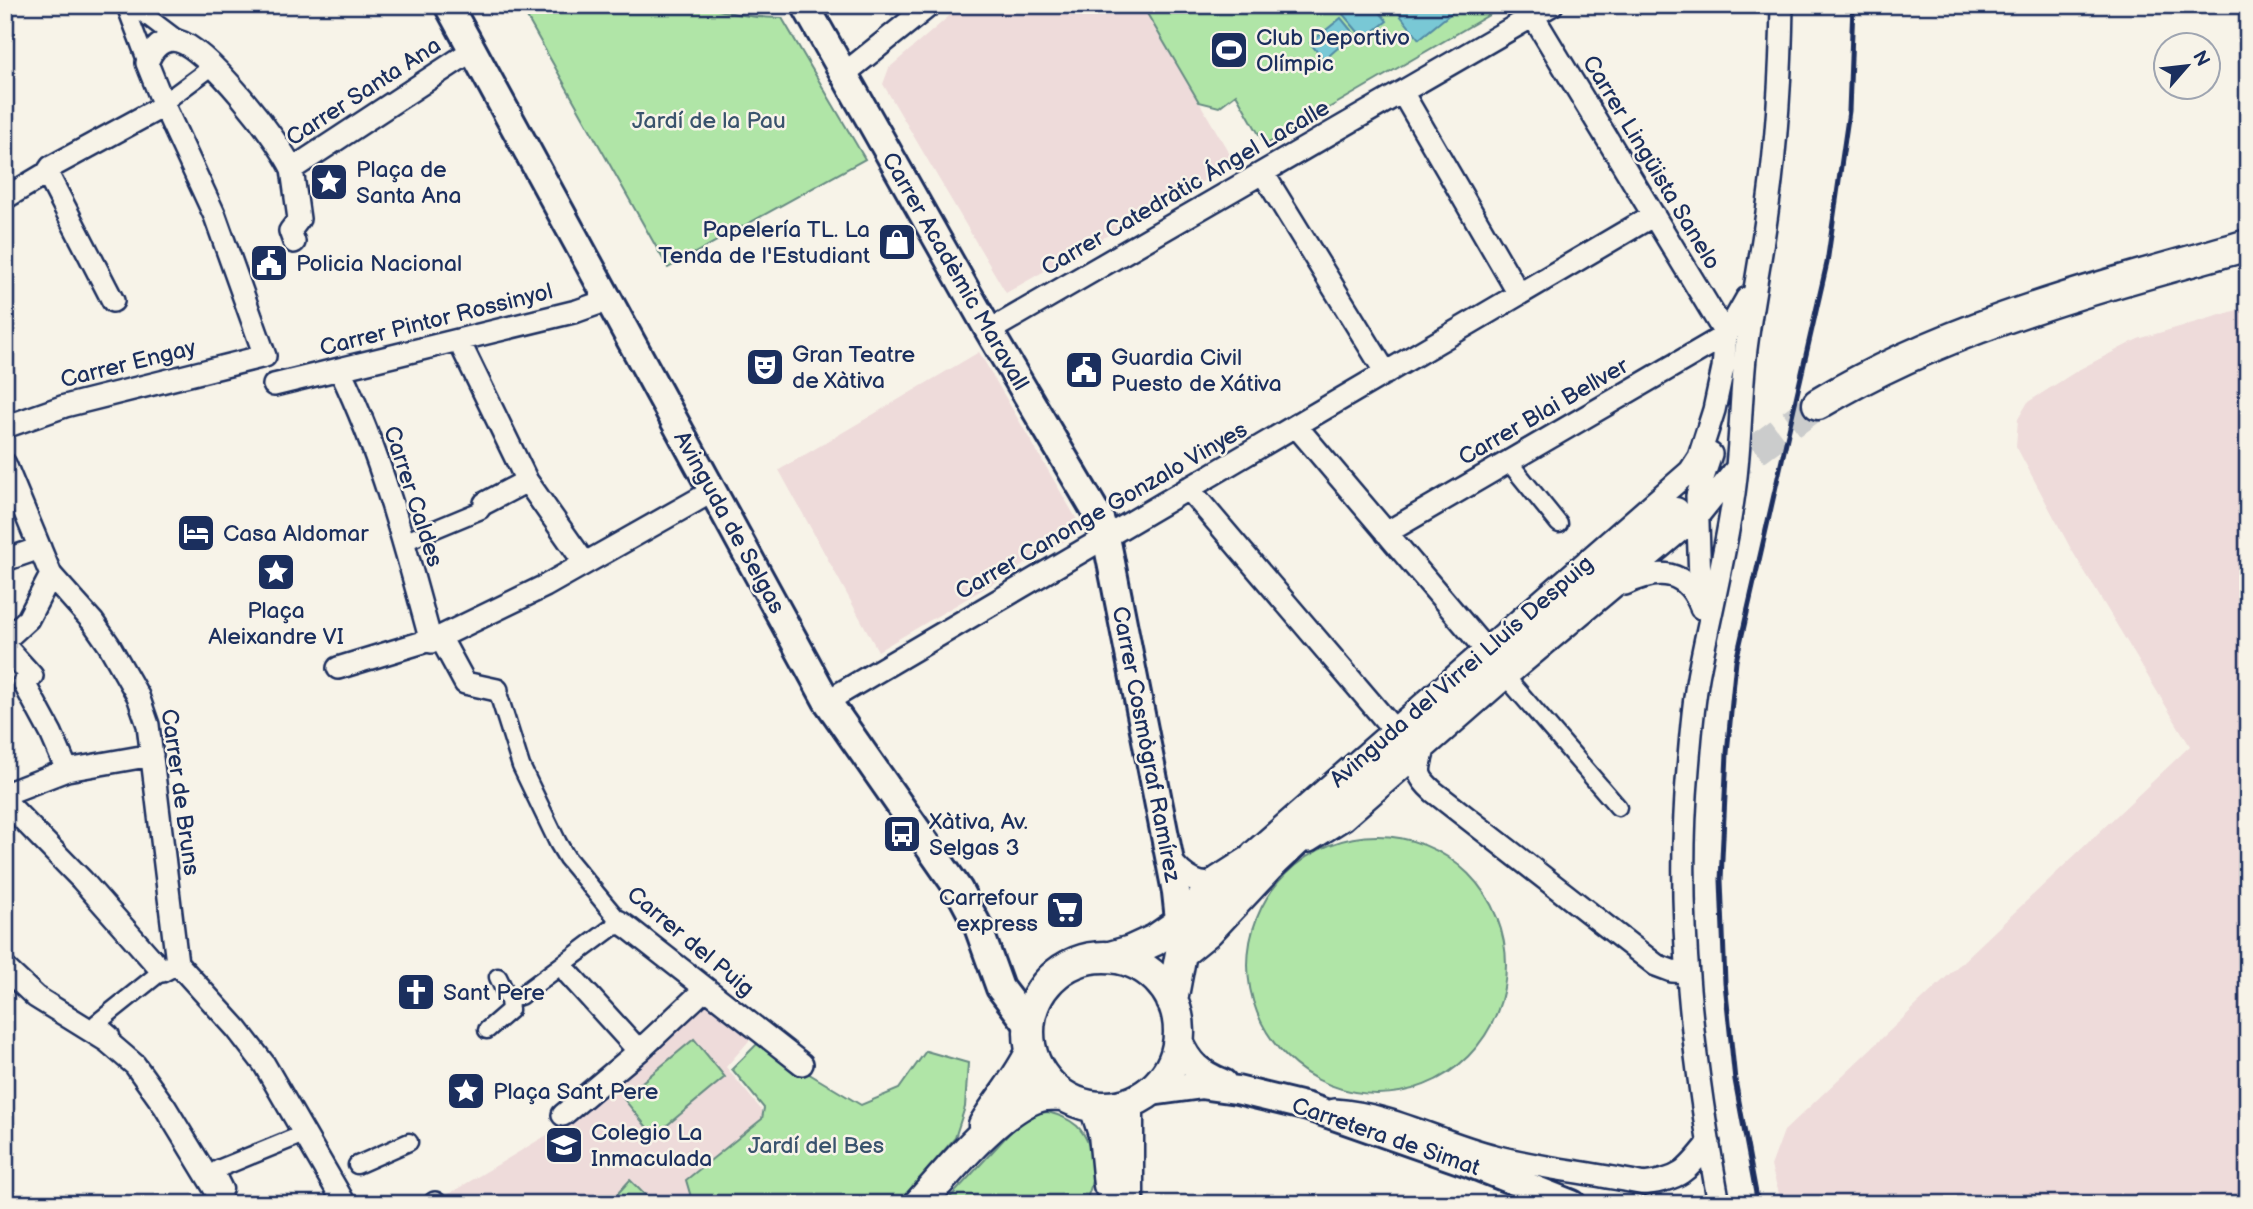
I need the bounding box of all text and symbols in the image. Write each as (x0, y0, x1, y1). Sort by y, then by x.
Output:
place label: Club Deportivo Olímpic (1256, 24, 1410, 78)
sports icon: Club Deportivo Olímpic (1208, 29, 1250, 71)
street label: Carrer Santa Ana (281, 31, 446, 152)
north arrow (2152, 32, 2222, 102)
text: N (2187, 47, 2214, 70)
street label: Carrer Lingüista Sanelo (1576, 50, 1726, 275)
street label: Carrer Catedràtic Ángel Lacalle (1036, 94, 1335, 282)
park label: Jardí de la Pau (632, 107, 786, 135)
street label: Carrer Acadèmic Maravall (875, 148, 1035, 395)
place label: Plaça de Santa Ana (356, 156, 462, 210)
place icon: Plaça de Santa Ana (308, 161, 350, 203)
place label: Papelería TL. La Tenda de l'Estudiant (658, 216, 870, 270)
shop icon: Papelería TL. La Tenda de l'Estudiant (876, 221, 918, 263)
public building icon: Policia Nacional (248, 242, 290, 284)
place label: Policia Nacional (296, 250, 462, 278)
street label: Carrer Pintor Rossinyol (317, 277, 556, 362)
street label: Carrer Engay (58, 333, 199, 394)
place label: Gran Teatre de Xàtiva (792, 341, 915, 395)
place label: Guardia Civil Puesto de Xátiva (1111, 344, 1282, 398)
theatre icon: Gran Teatre de Xàtiva (744, 346, 786, 388)
public building icon: Guardia Civil Puesto de Xátiva (1063, 349, 1105, 391)
street label: Carrer Blai Bellver (1454, 352, 1634, 472)
street label: Carrer Canonge Gonzalo Vinyes (951, 416, 1252, 606)
street label: Carrer Caldes (377, 422, 449, 570)
street label: Avinguda de Selgas (667, 426, 791, 619)
hotel icon: Casa Aldomar (175, 512, 217, 554)
place label: Casa Aldomar (223, 520, 369, 548)
street label: Avinguda del Virrei Lluís Despuig (1324, 550, 1599, 794)
place icon: Plaça Aleixandre VI (255, 551, 297, 593)
place label: Plaça Aleixandre VI (208, 597, 344, 651)
street label: Carrer Cosmògraf Ramírez (1106, 604, 1187, 885)
street label: Carrer de Bruns (154, 707, 206, 877)
place label: Xàtiva, Av. Selgas 3 (928, 808, 1028, 862)
bus stop icon: Xàtiva, Av. Selgas 3 (881, 813, 923, 855)
street label: Carrer del Puig (621, 880, 760, 1003)
place label: Carrefour express (939, 884, 1039, 938)
supermarket icon: Carrefour express (1044, 889, 1086, 931)
church icon: Sant Pere (395, 971, 437, 1013)
place label: Sant Pere (443, 979, 545, 1007)
place icon: Plaça Sant Pere (445, 1070, 487, 1112)
place label: Plaça Sant Pere (493, 1078, 658, 1106)
street label: Carretera de Simat (1288, 1092, 1483, 1182)
place label: Colegio La Inmaculada (591, 1119, 712, 1173)
school or university icon: Colegio La Inmaculada (543, 1124, 585, 1166)
park label: Jardí del Bes (748, 1132, 884, 1160)

